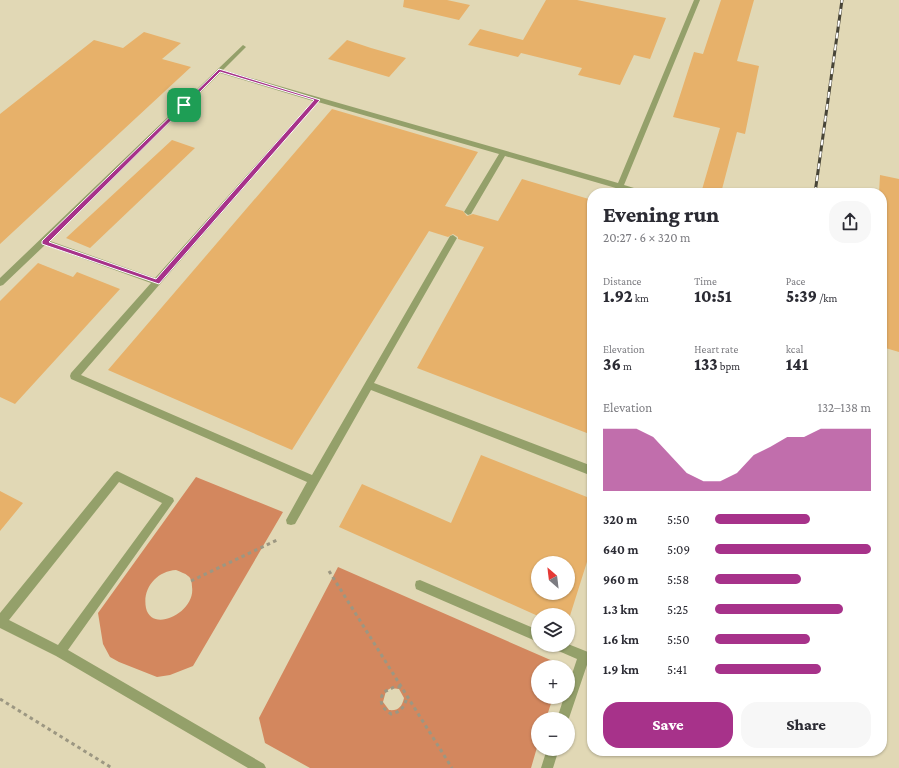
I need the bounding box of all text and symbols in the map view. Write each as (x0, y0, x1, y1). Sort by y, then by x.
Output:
pin (167, 88, 201, 122)
icon: arrive (173, 94, 195, 116)
button: share (829, 201, 871, 243)
text: Evening run (603, 202, 719, 227)
text: 20:27 · 6 × 320 m (603, 230, 690, 245)
text: Distance (603, 275, 641, 287)
text: Time (694, 275, 717, 287)
text: Pace (786, 275, 805, 287)
text: 1.92 (603, 287, 633, 306)
text: 10:51 (694, 287, 732, 306)
text: 5:39 (786, 287, 817, 306)
text: km (633, 292, 649, 304)
text: /km (817, 292, 837, 304)
text: Elevation (603, 343, 645, 355)
text: Heart rate (694, 343, 738, 355)
text: kcal (786, 343, 803, 355)
text: 36 (603, 355, 621, 374)
text: 133 (694, 355, 718, 374)
text: 141 (786, 355, 808, 374)
text: m (621, 360, 632, 372)
text: bpm (718, 360, 740, 372)
text: Elevation (603, 400, 652, 415)
text: 132–138 m (818, 400, 871, 415)
text: 320 m (603, 512, 637, 527)
text: 5:50 (667, 512, 690, 527)
text: 640 m (603, 542, 639, 557)
text: 5:09 (667, 542, 690, 557)
north arrow (531, 556, 575, 600)
map controls (531, 556, 575, 756)
text: 960 m (603, 572, 639, 587)
text: 5:58 (667, 572, 689, 587)
text: 1.3 km (603, 602, 638, 617)
text: 5:25 (667, 602, 688, 617)
button: layers (531, 608, 575, 652)
text: 1.6 km (603, 632, 639, 647)
text: 5:50 (667, 632, 690, 647)
button: + (531, 660, 575, 704)
text: 1.9 km (603, 662, 639, 677)
text: 5:41 (667, 662, 687, 677)
button: Save (603, 702, 733, 748)
button: Share (741, 702, 871, 748)
button: − (531, 712, 575, 756)

